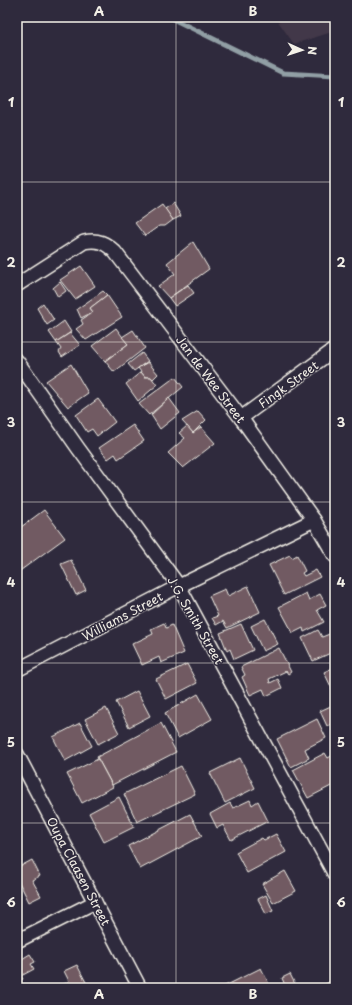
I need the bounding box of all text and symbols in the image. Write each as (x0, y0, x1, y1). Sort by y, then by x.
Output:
text: A (94, 1, 104, 20)
text: B (249, 1, 258, 20)
north arrow (282, 30, 322, 70)
text: N (304, 46, 321, 56)
text: 1 (8, 92, 14, 111)
text: 1 (338, 92, 344, 111)
text: 2 (6, 252, 16, 271)
text: 2 (336, 252, 346, 271)
street label: Jan de Wee Street (172, 331, 250, 427)
street label: Fingk Street (254, 356, 322, 412)
text: 3 (7, 412, 16, 431)
text: 3 (337, 412, 346, 431)
text: 4 (7, 572, 16, 591)
text: 4 (337, 572, 346, 591)
street label: J.G. Smith Street (163, 573, 229, 667)
street label: Williams Street (78, 587, 166, 645)
text: 5 (7, 732, 15, 751)
text: 5 (337, 732, 345, 751)
street label: Oupa Claasen Street (43, 813, 115, 929)
text: 6 (6, 892, 16, 911)
text: 6 (336, 892, 346, 911)
text: A (94, 984, 104, 1003)
text: B (249, 984, 258, 1003)

